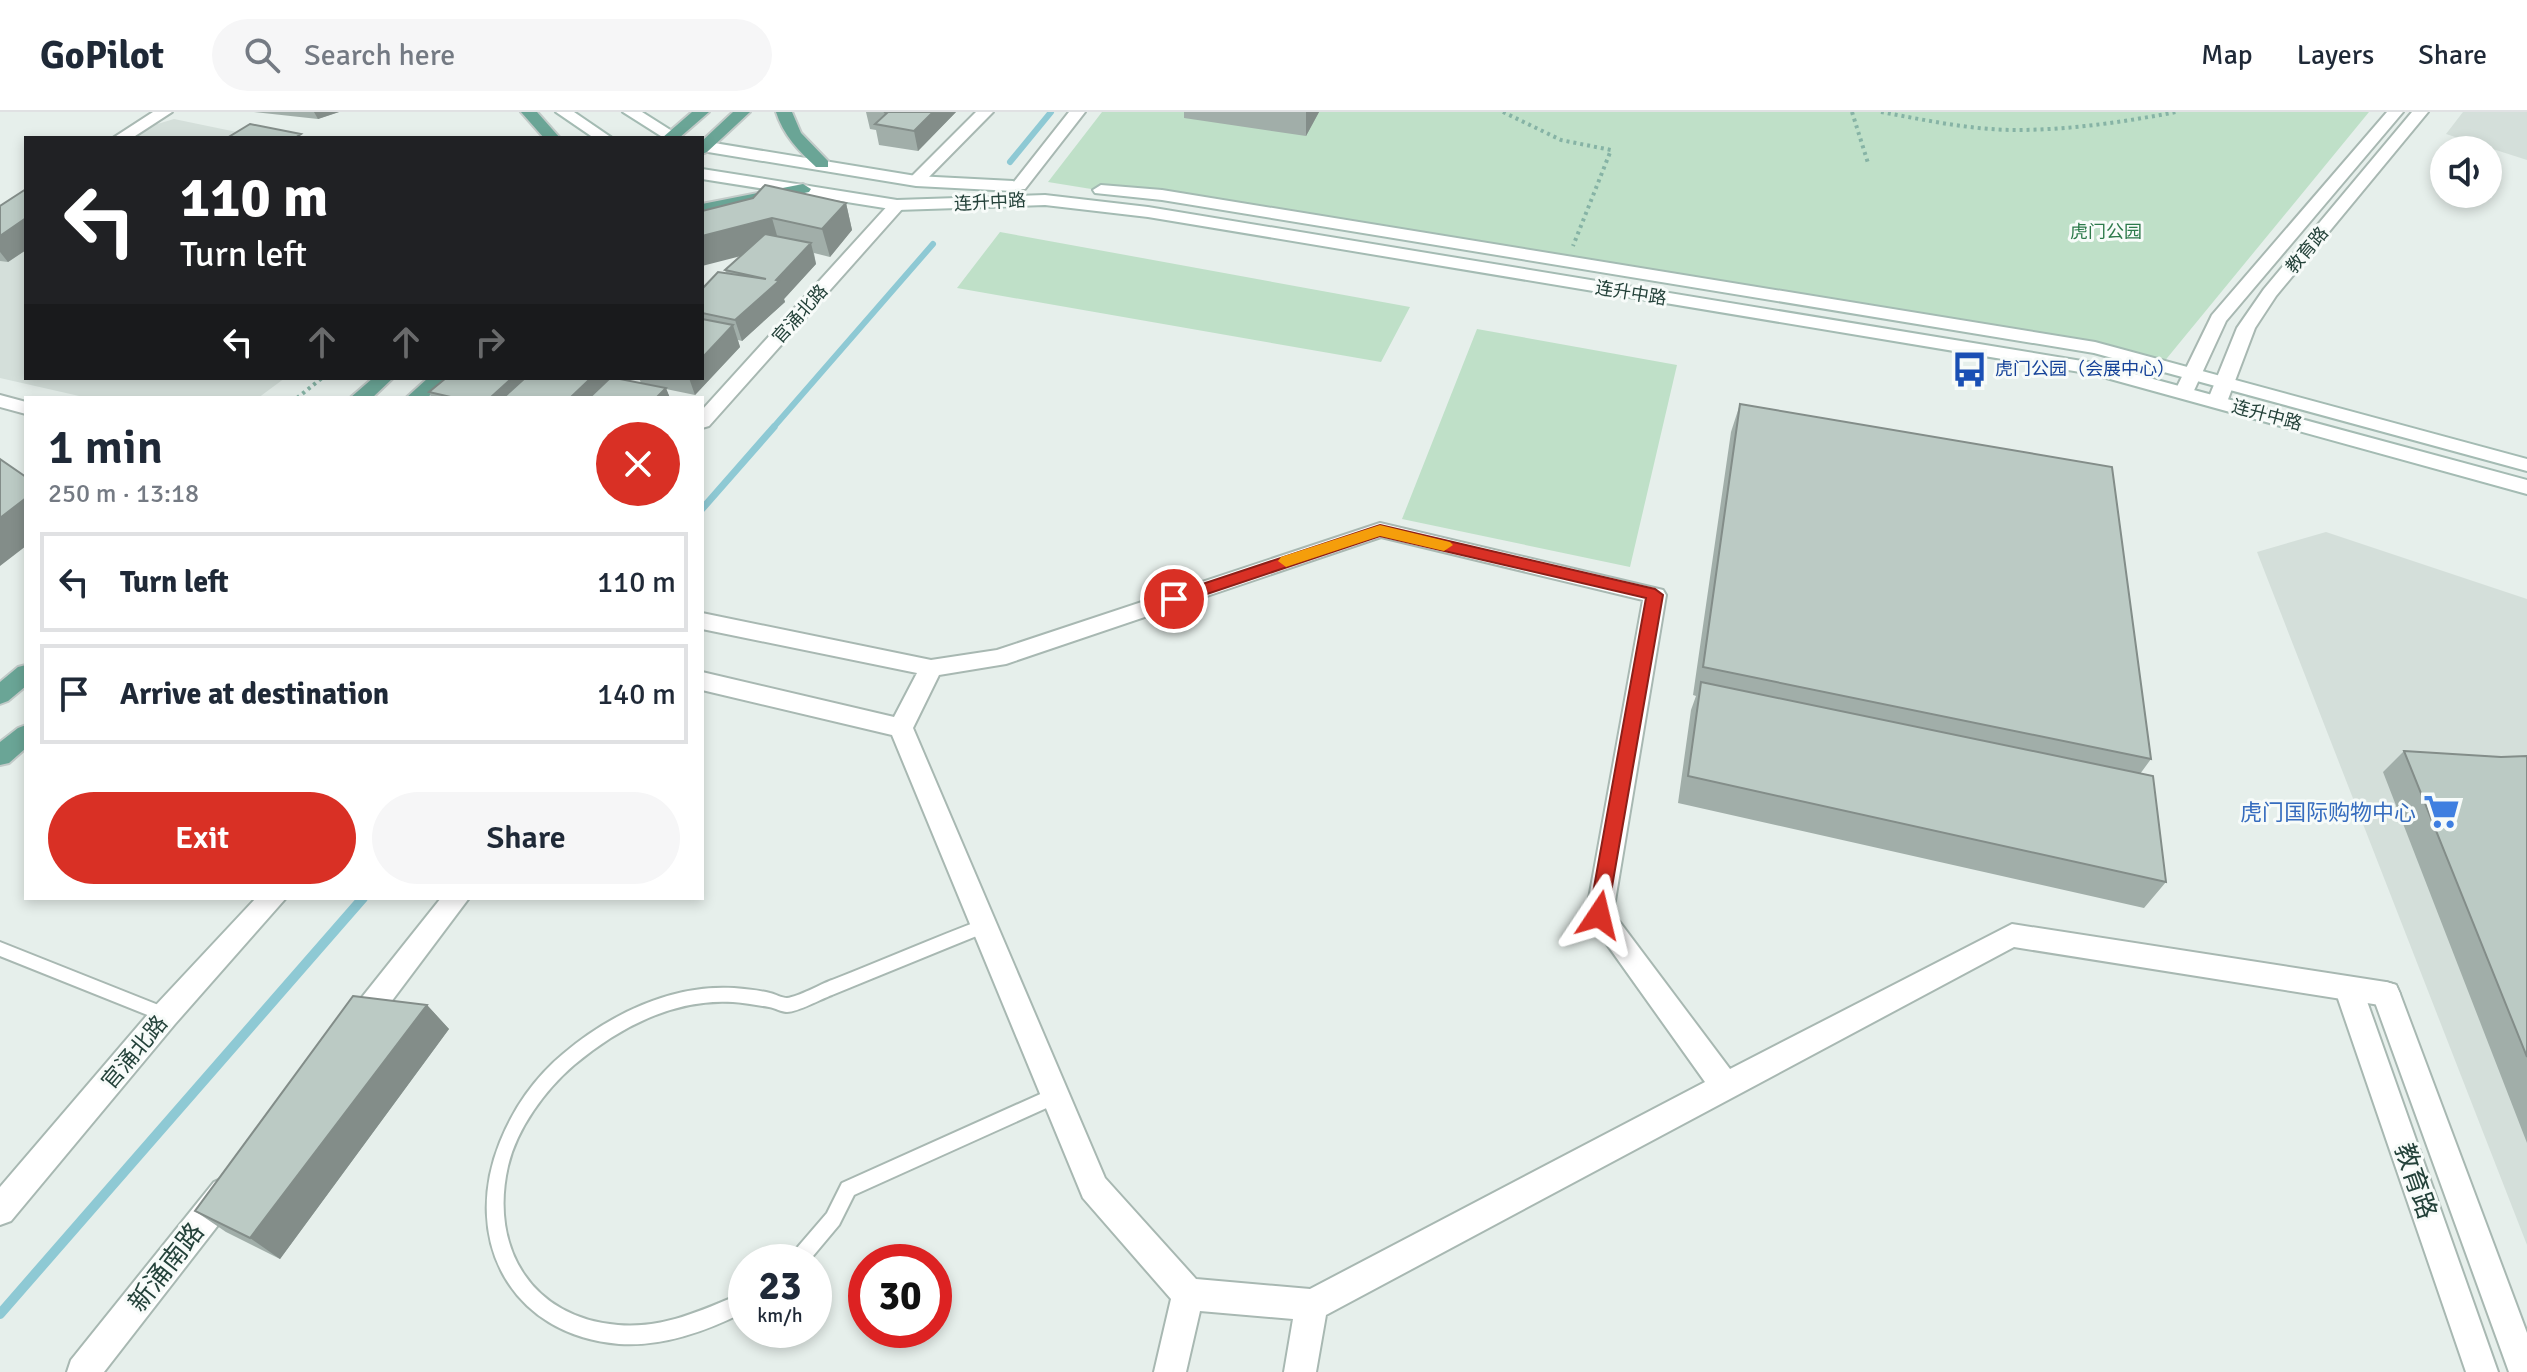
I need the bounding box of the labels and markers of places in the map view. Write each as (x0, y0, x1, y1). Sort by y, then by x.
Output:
bus stop icon: 虎门公园（会展中心） (1950, 350, 1988, 388)
place label: 虎门公园（会展中心） (1995, 358, 2175, 380)
pin (1140, 565, 1208, 633)
supermarket icon: 虎门国际购物中心 (2423, 793, 2461, 831)
place label: 虎门国际购物中心 (2240, 799, 2416, 826)

